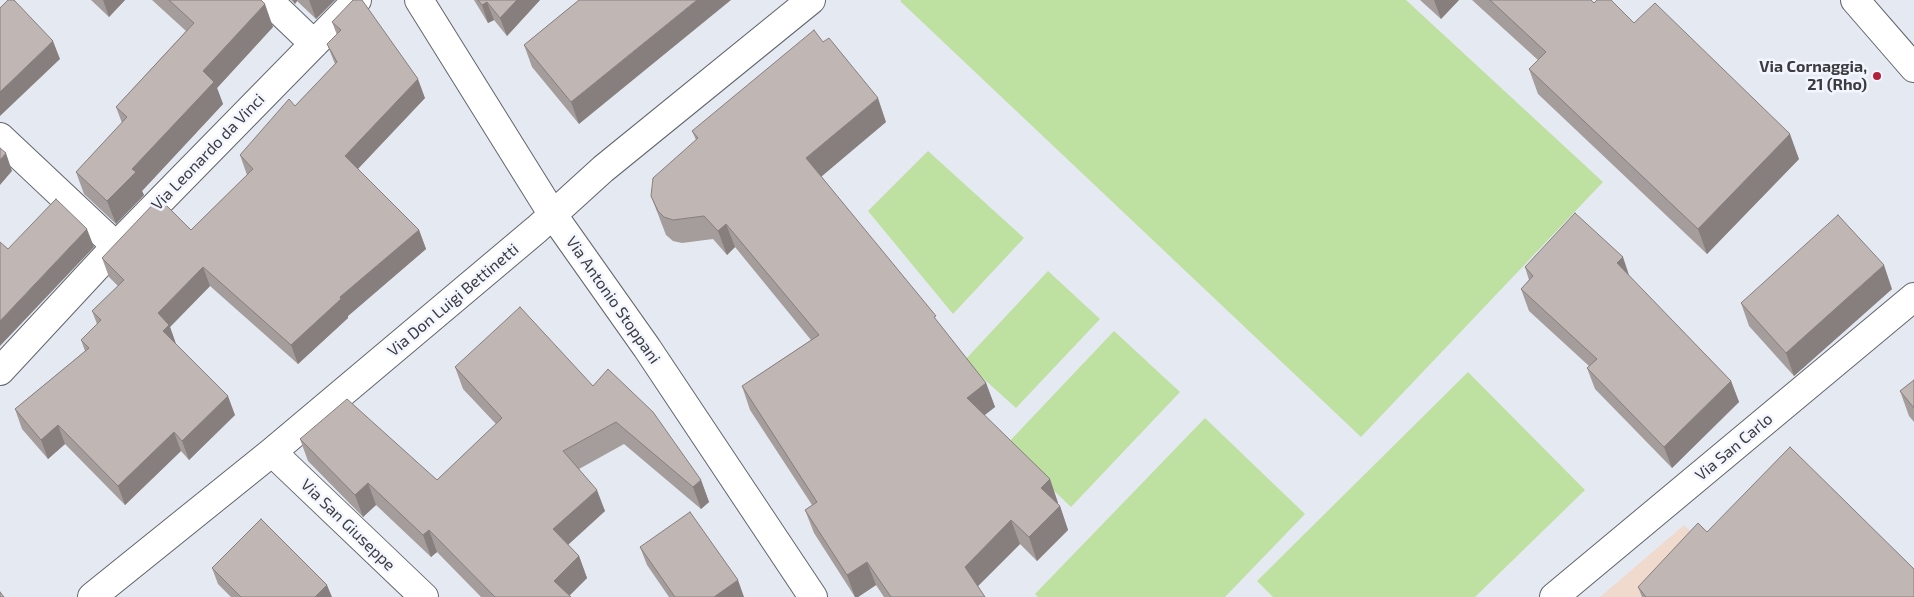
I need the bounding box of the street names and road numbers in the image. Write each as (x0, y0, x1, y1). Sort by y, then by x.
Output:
street label: Via Leonardo da Vinci (147, 90, 269, 214)
street label: Via Antonio Stoppani (562, 233, 664, 367)
street label: Via Don Luigi Bettinetti (384, 240, 522, 360)
street label: Via San Carlo (1692, 409, 1776, 485)
street label: Via San Giuseppe (297, 475, 399, 575)

